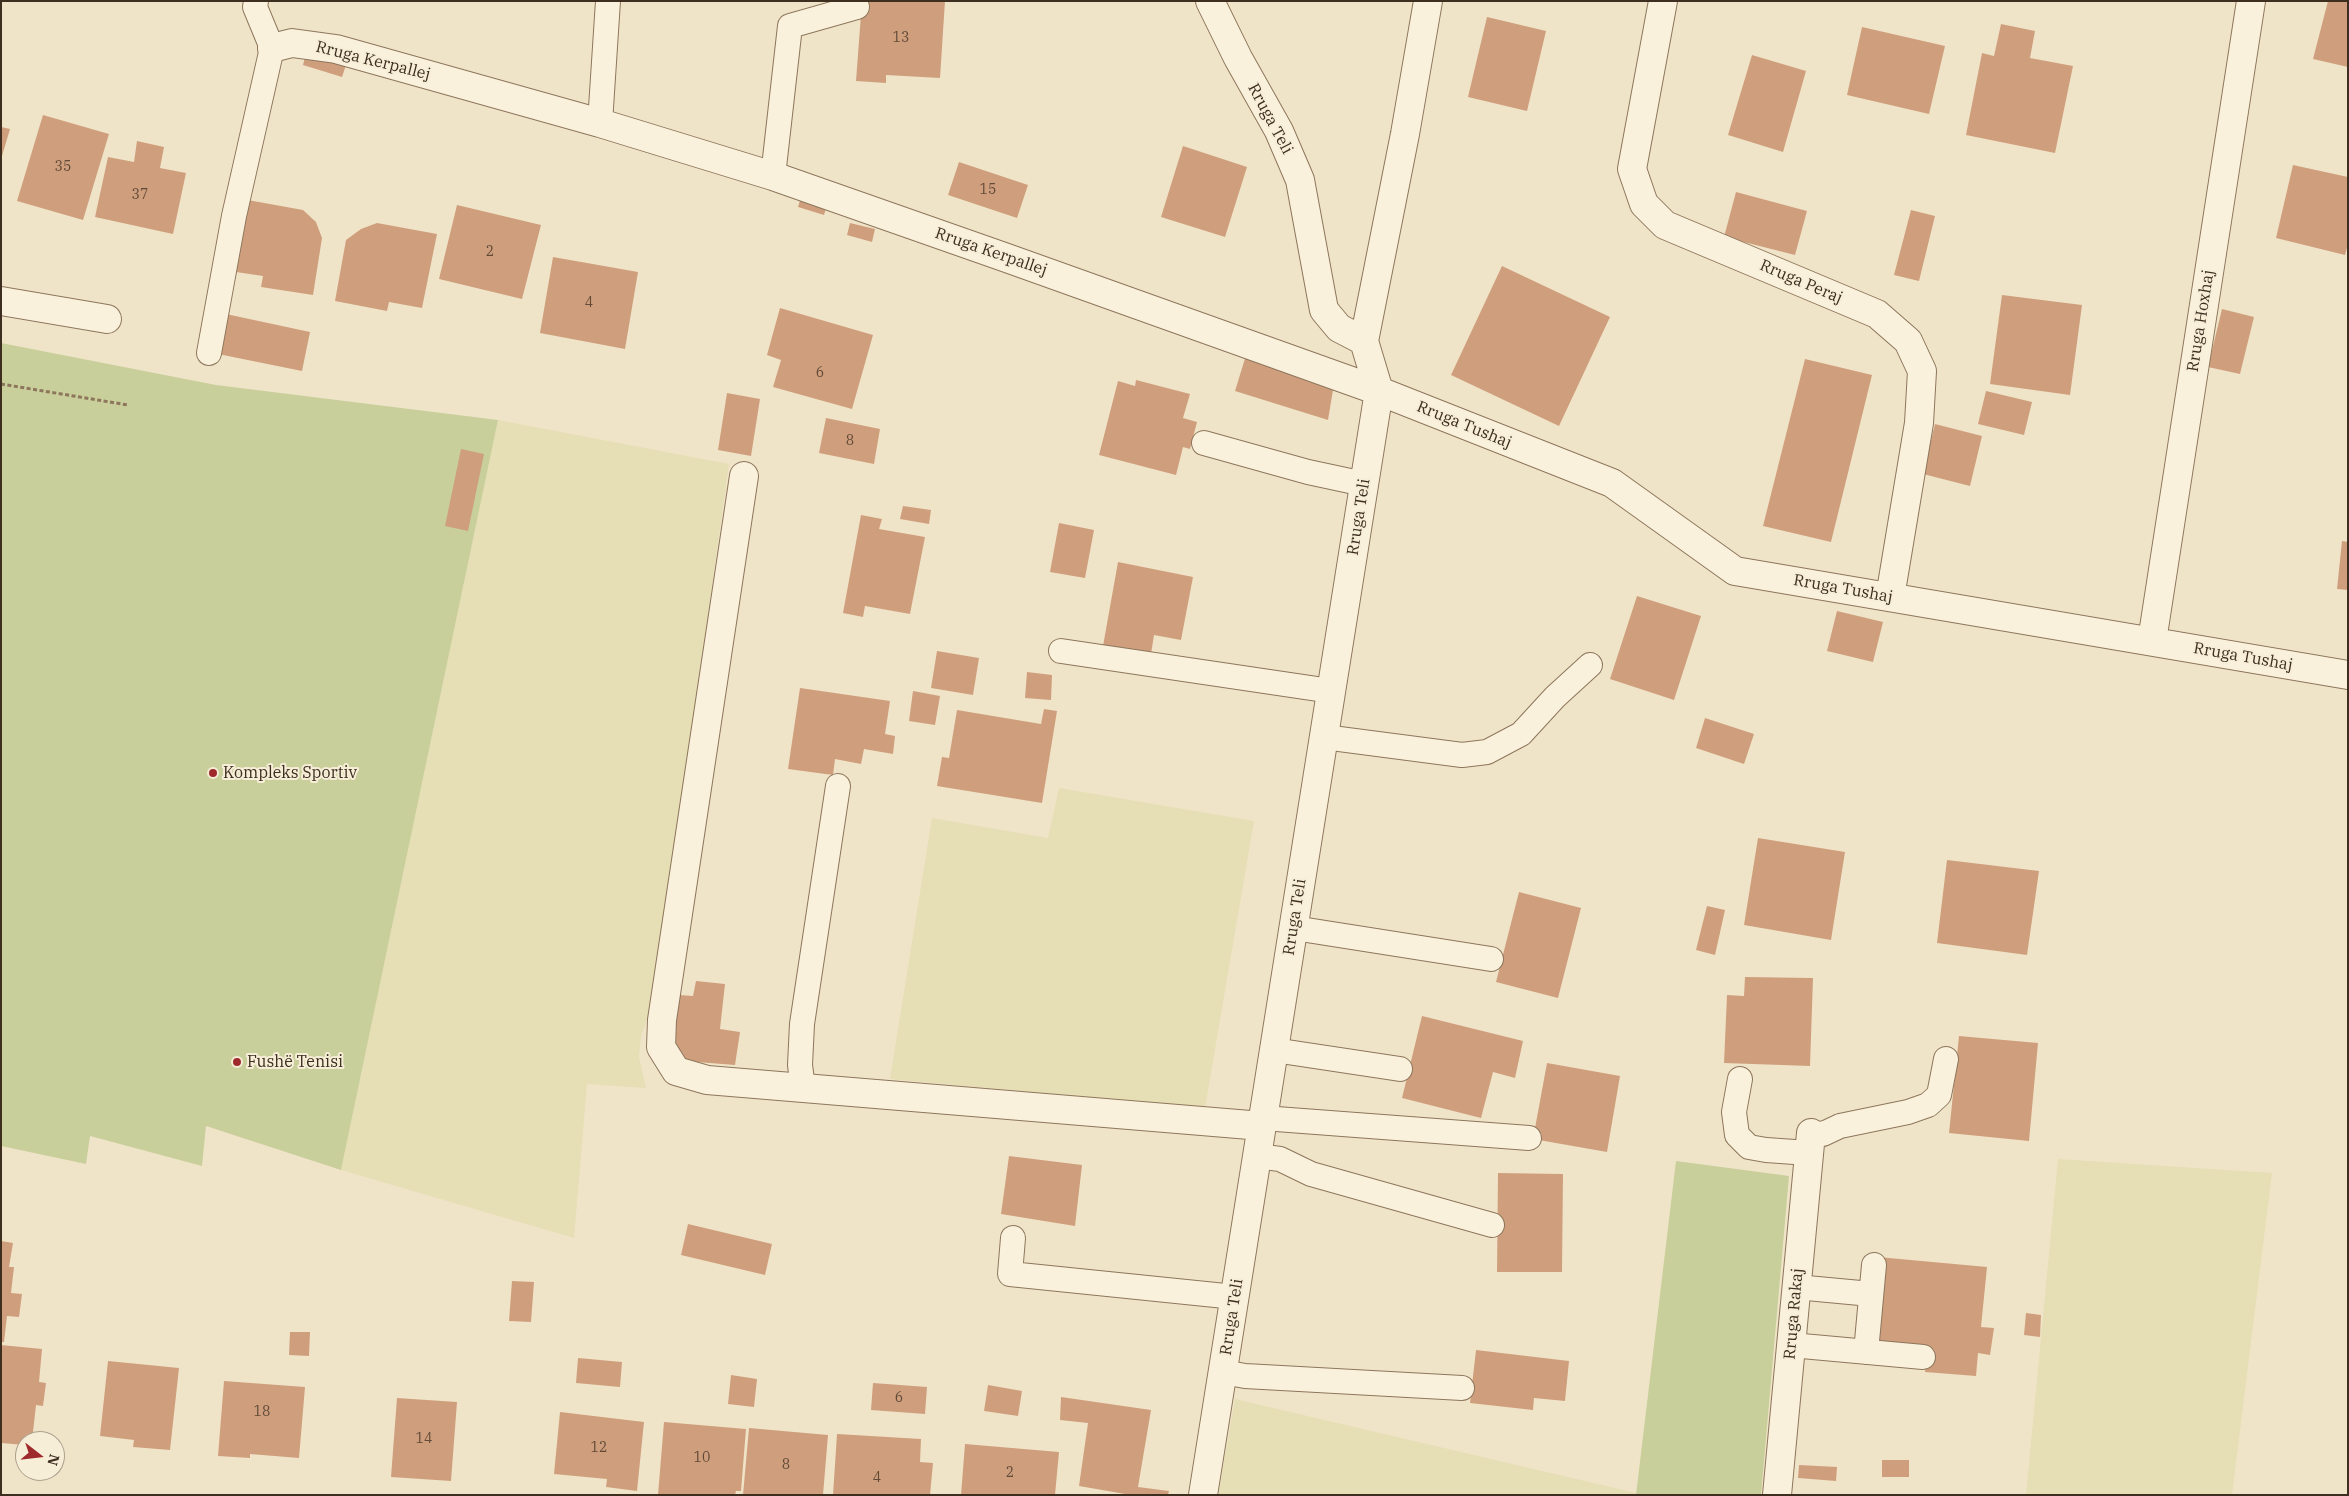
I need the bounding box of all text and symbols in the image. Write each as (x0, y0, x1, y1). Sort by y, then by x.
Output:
house number: 13 (893, 30, 909, 46)
street label: Rruga Kerpallej (314, 37, 432, 85)
street label: Rruga Teli (1243, 80, 1297, 158)
house number: 35 (55, 159, 71, 175)
house number: 15 (980, 182, 996, 198)
house number: 37 (132, 187, 148, 203)
street label: Rruga Kerpallej (932, 224, 1050, 280)
house number: 2 (486, 244, 494, 260)
street label: Rruga Peraj (1757, 256, 1845, 308)
street label: Rruga Hoxhaj (2183, 269, 2219, 373)
house number: 4 (585, 295, 593, 311)
house number: 6 (816, 365, 824, 381)
street label: Rruga Tushaj (1414, 397, 1514, 453)
house number: 8 (846, 433, 854, 449)
street label: Rruga Teli (1343, 477, 1375, 557)
street label: Rruga Tushaj (1792, 571, 1894, 607)
street label: Rruga Tushaj (2192, 639, 2294, 675)
place label: Kompleks Sportiv (223, 763, 357, 783)
marker: Kompleks Sportiv (207, 767, 219, 779)
street label: Rruga Teli (1279, 877, 1311, 957)
place label: Fushë Tenisi (247, 1052, 343, 1072)
marker: Fushë Tenisi (231, 1056, 243, 1068)
street label: Rruga Rakaj (1780, 1268, 1808, 1360)
street label: Rruga Teli (1216, 1277, 1248, 1357)
house number: 6 (895, 1390, 903, 1406)
house number: 18 (254, 1404, 270, 1420)
north arrow (15, 1431, 65, 1481)
house number: 14 (416, 1431, 432, 1447)
house number: 12 (591, 1440, 607, 1456)
house number: 10 (694, 1450, 710, 1466)
text: N (43, 1452, 64, 1468)
house number: 8 (782, 1457, 790, 1473)
house number: 2 (1006, 1465, 1014, 1481)
house number: 4 (873, 1470, 881, 1486)

